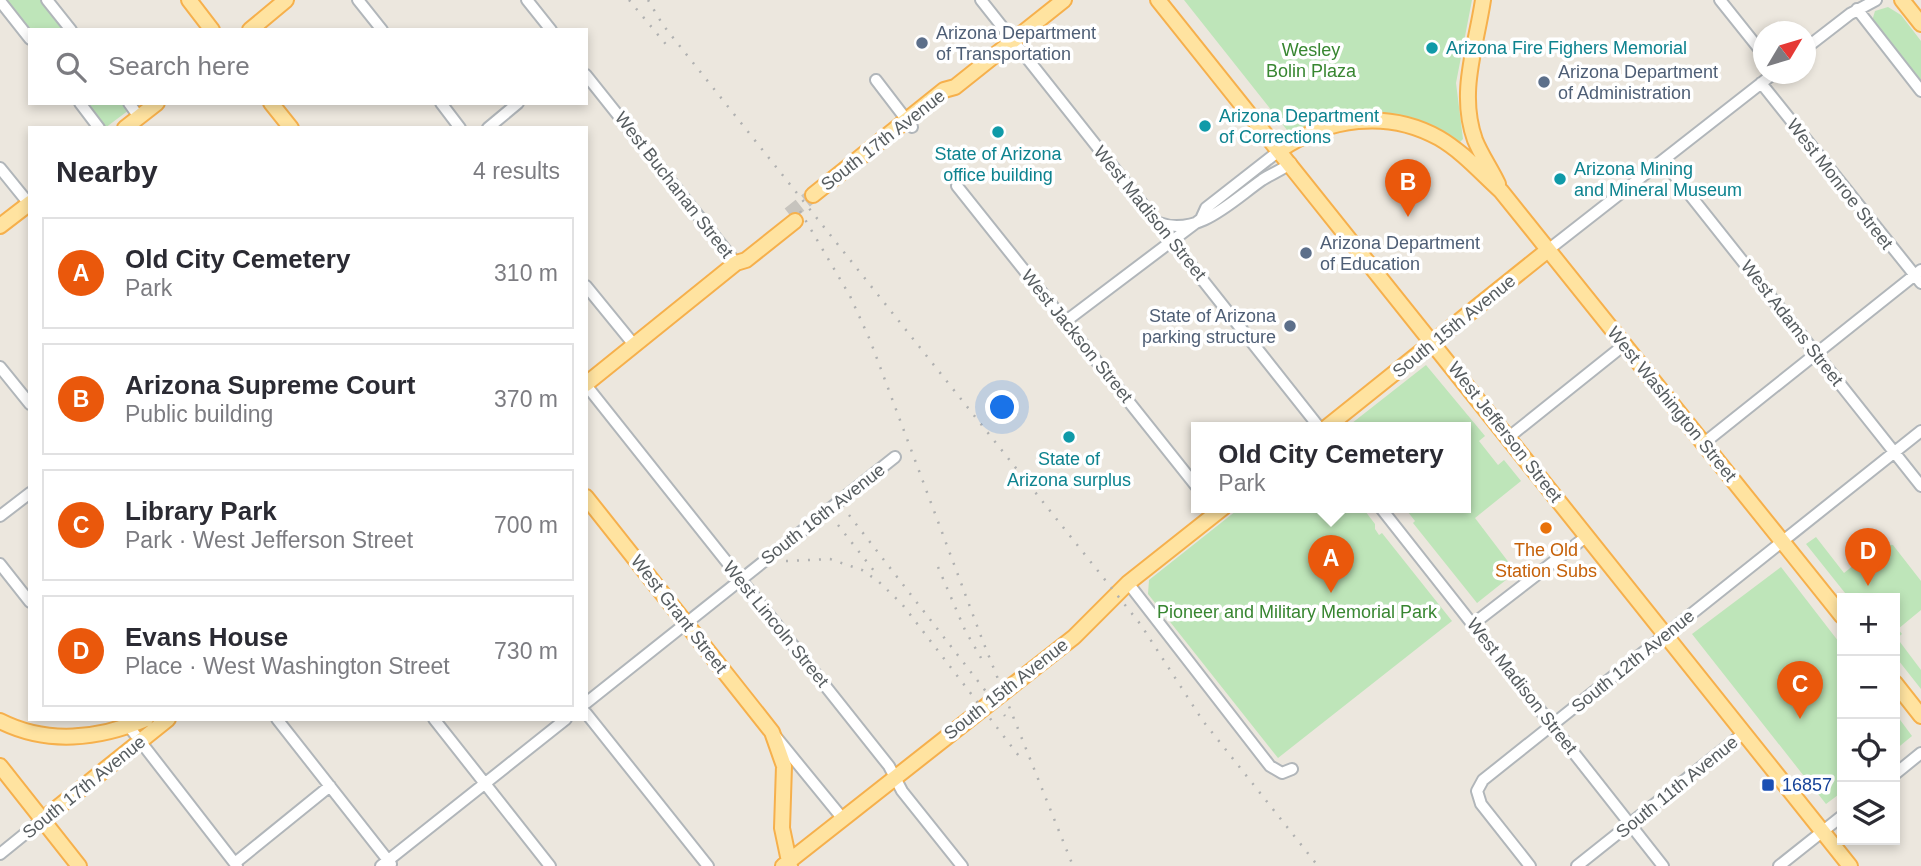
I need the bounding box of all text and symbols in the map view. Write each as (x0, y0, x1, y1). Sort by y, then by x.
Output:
north arrow (1753, 21, 1816, 84)
place label: Arizona Department of Transportation (936, 23, 1096, 64)
search box (28, 28, 588, 105)
marker: Arizona Department of Transportation (914, 35, 930, 51)
place label: Arizona Fire Fighers Memorial (1446, 38, 1687, 58)
park label: Wesley Bolin Plaza (1266, 40, 1357, 81)
marker: Arizona Fire Fighers Memorial (1424, 40, 1440, 56)
icon: search (52, 48, 90, 86)
text: Search here (108, 51, 250, 81)
place label: Arizona Department of Administration (1558, 62, 1718, 103)
marker: Arizona Department of Administration (1536, 74, 1552, 90)
street label: South 17th Avenue (817, 85, 949, 195)
place label: Arizona Department of Corrections (1219, 106, 1379, 147)
street label: West Buchanan Street (611, 108, 737, 262)
street label: West Monroe Street (1783, 115, 1897, 253)
marker: Arizona Department of Corrections (1197, 118, 1213, 134)
marker: State of Arizona office building (990, 124, 1006, 140)
street label: West Madison Street (1090, 142, 1210, 284)
place label: State of Arizona office building (934, 144, 1063, 185)
text: Nearby (56, 155, 158, 188)
text: 4 results (473, 158, 560, 184)
pin: B (1385, 159, 1431, 217)
place label: Arizona Mining and Mineral Museum (1574, 159, 1742, 200)
marker: Arizona Mining and Mineral Museum (1552, 171, 1568, 187)
place label: Arizona Department of Education (1320, 233, 1480, 274)
text: Old City Cemetery (125, 244, 350, 274)
marker: Arizona Department of Education (1298, 245, 1314, 261)
street label: West Adams Street (1737, 256, 1847, 390)
text: A (73, 260, 89, 286)
text: 310 m (494, 260, 558, 286)
street label: West Jackson Street (1017, 266, 1137, 406)
street label: South 15th Avenue (1389, 270, 1519, 382)
text: Park (125, 275, 172, 301)
place label: State of Arizona parking structure (1142, 306, 1277, 347)
marker: State of Arizona parking structure (1282, 318, 1298, 334)
street label: West Washington Street (1603, 323, 1741, 485)
street label: West Jefferson Street (1444, 358, 1566, 506)
text: Arizona Supreme Court (125, 370, 415, 400)
text: B (73, 386, 89, 412)
text: 370 m (494, 386, 558, 412)
your location (985, 390, 1019, 424)
text: Public building (125, 401, 273, 427)
popup (1191, 422, 1471, 513)
marker: State of Arizona surplus (1061, 429, 1077, 445)
text: Old City Cemetery (1218, 439, 1444, 469)
place label: State of Arizona surplus (1007, 449, 1131, 490)
street label: South 16th Avenue (757, 459, 889, 569)
text: Park (1218, 470, 1266, 496)
text: Library Park (125, 496, 277, 526)
text: C (73, 512, 89, 538)
text: 700 m (494, 512, 558, 538)
marker: The Old Station Subs (1538, 520, 1554, 536)
text: Park · West Jefferson Street (125, 527, 413, 553)
pin: D (1845, 528, 1891, 586)
pin: A (1308, 535, 1354, 593)
place label: The Old Station Subs (1495, 540, 1597, 581)
street label: West Grant Street (627, 551, 731, 677)
street label: West Lincoln Street (719, 557, 833, 691)
map controls (1837, 593, 1900, 845)
button: + (1837, 593, 1900, 656)
park label: Pioneer and Military Memorial Park (1157, 602, 1438, 622)
street label: South 12th Avenue (1568, 605, 1698, 717)
street label: West Madison Street (1463, 614, 1581, 758)
text: Evans House (125, 622, 288, 652)
street label: South 15th Avenue (940, 634, 1072, 744)
text: D (73, 638, 89, 664)
text: 730 m (494, 638, 558, 664)
text: Place · West Washington Street (125, 653, 450, 679)
button: − (1837, 656, 1900, 719)
pin: C (1777, 661, 1823, 719)
button: locate (1837, 719, 1900, 782)
street label: South 17th Avenue (19, 731, 149, 843)
street label: South 11th Avenue (1612, 732, 1742, 842)
place label: 16857 (1782, 775, 1832, 795)
marker: 16857 (1760, 777, 1776, 793)
button: layers (1837, 782, 1900, 845)

